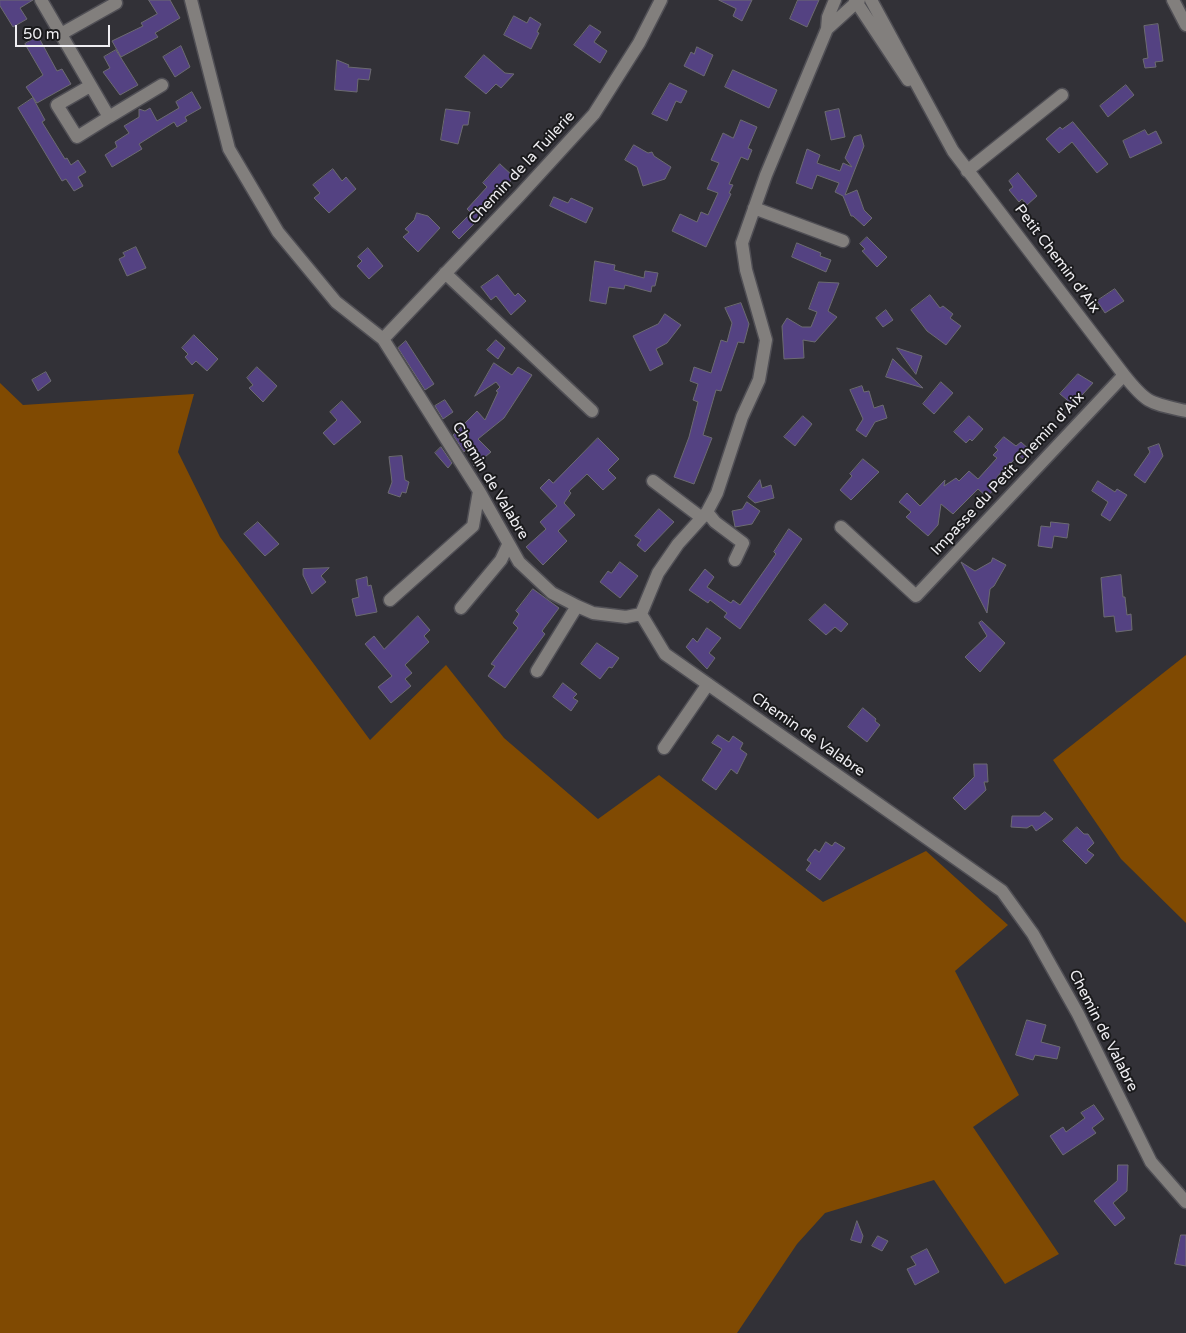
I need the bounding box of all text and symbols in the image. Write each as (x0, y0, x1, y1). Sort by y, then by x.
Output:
scale bar (18, 15, 112, 47)
text: 50 m (23, 25, 60, 43)
street label: Chemin de la Tuilerie (465, 108, 579, 228)
street label: Petit Chemin d'Aix (1010, 201, 1104, 317)
street label: Impasse du Petit Chemin d'Aix (927, 389, 1089, 559)
street label: Chemin de Valabre (448, 419, 532, 543)
street label: Chemin de Valabre (748, 689, 868, 781)
street label: Chemin de Valabre (1065, 967, 1141, 1095)

